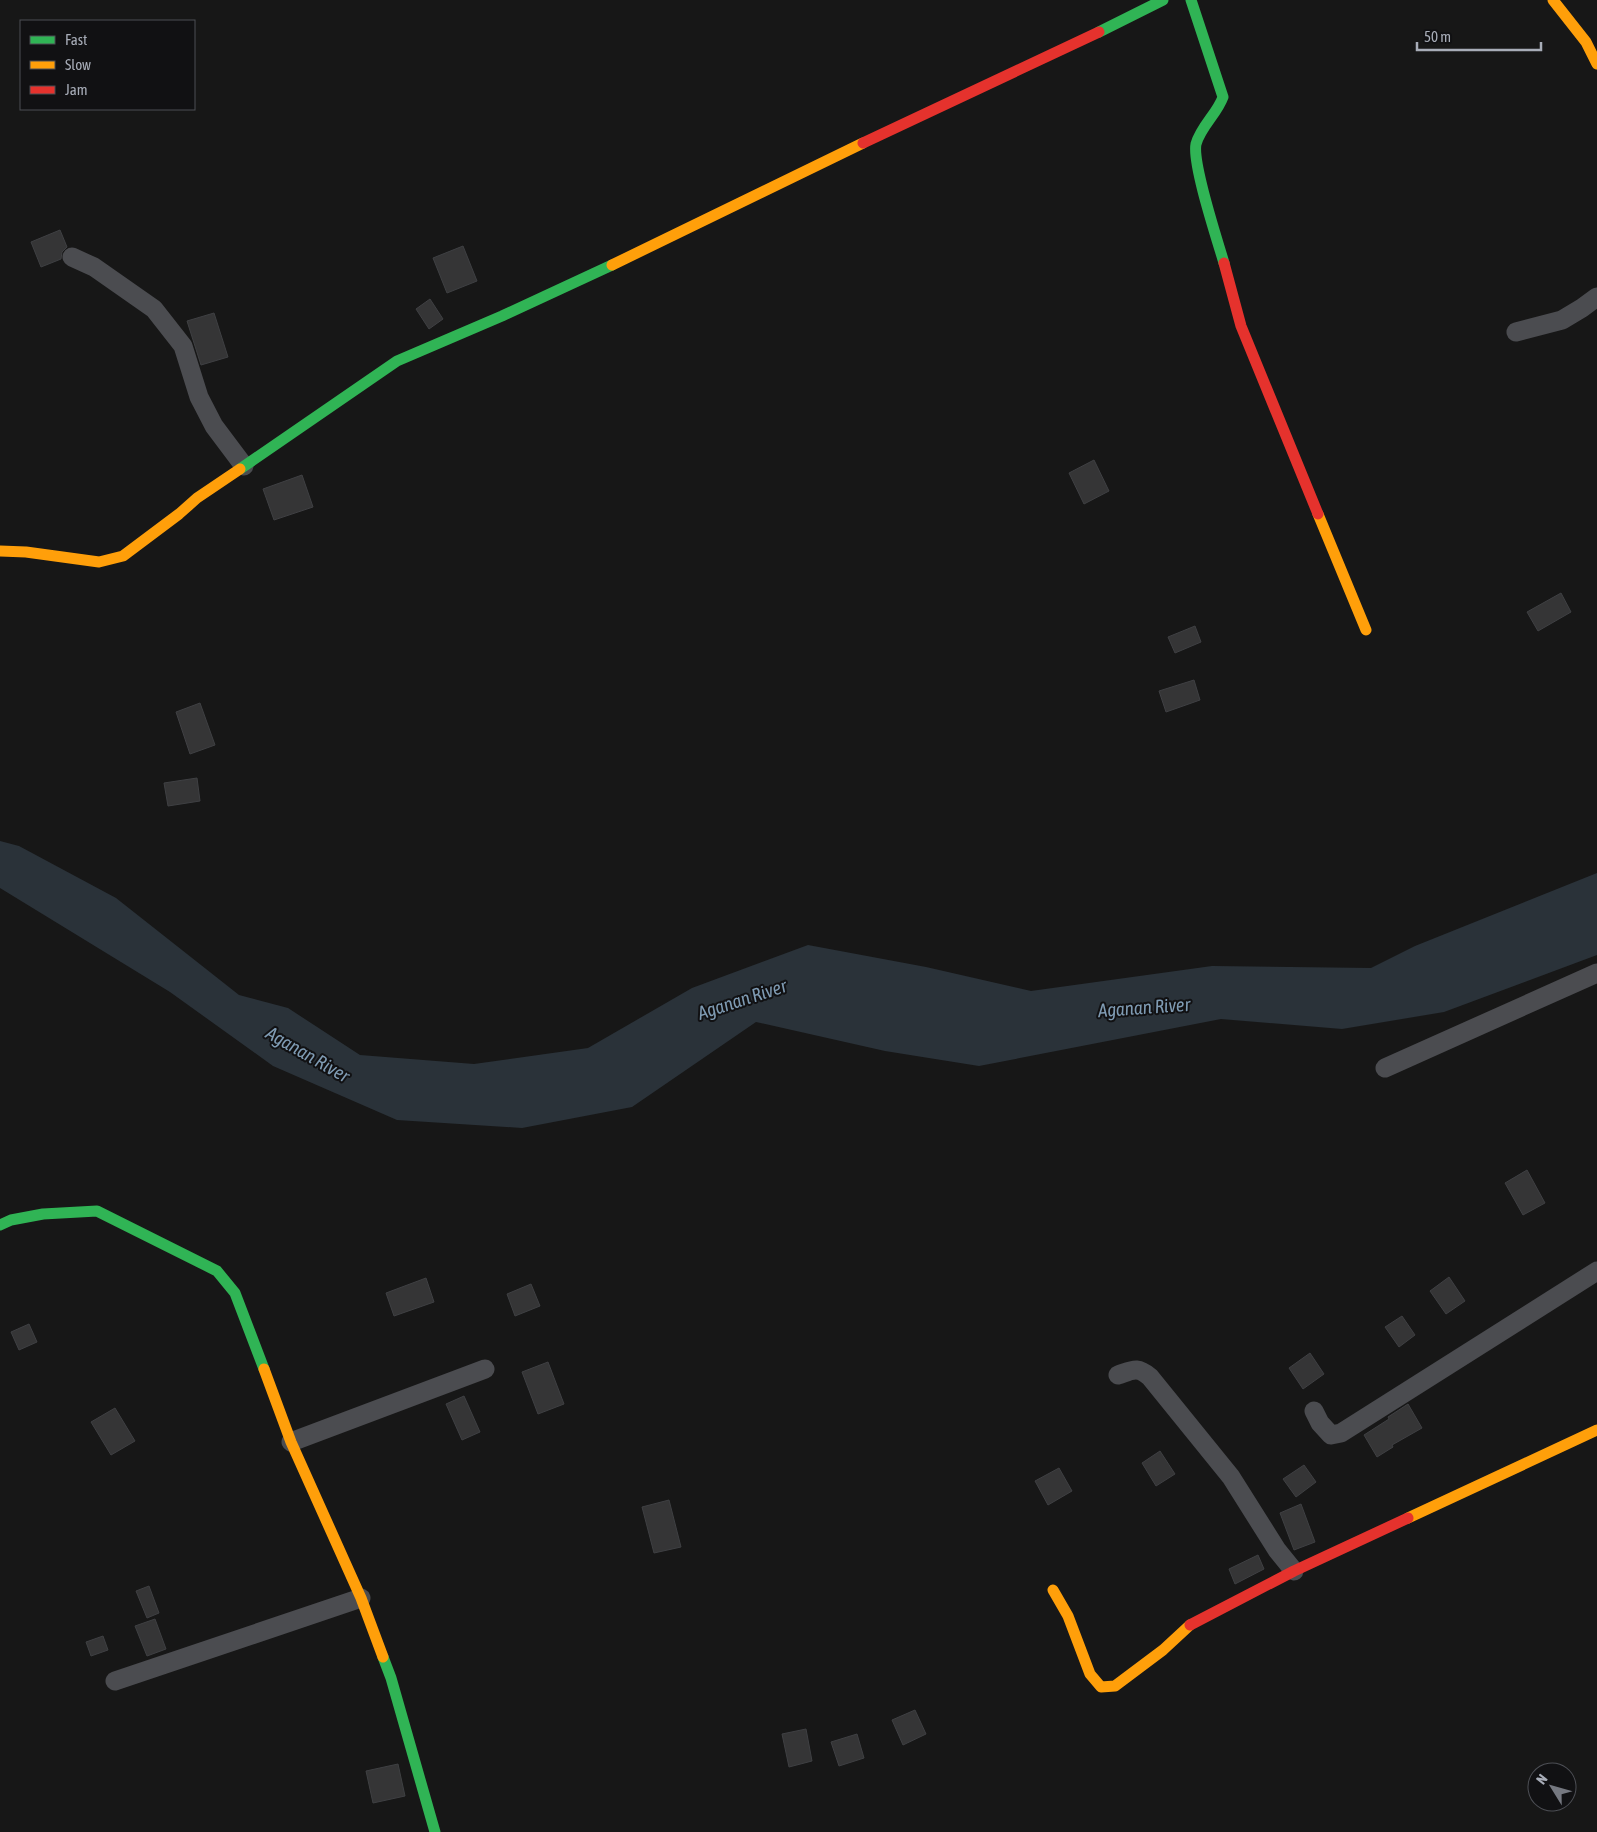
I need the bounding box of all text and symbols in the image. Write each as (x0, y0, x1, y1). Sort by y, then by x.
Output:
legend (20, 20, 195, 110)
scale bar (1417, 20, 1541, 52)
text: 50 m (1424, 28, 1451, 45)
text: Fast (65, 31, 87, 48)
text: Slow (65, 56, 91, 73)
text: Jam (65, 81, 88, 98)
water label: Aganan River (694, 974, 791, 1024)
water label: Aganan River (1096, 993, 1192, 1021)
water label: Aganan River (262, 1021, 355, 1087)
north arrow (1527, 1762, 1577, 1812)
text: N (1533, 1771, 1550, 1787)

